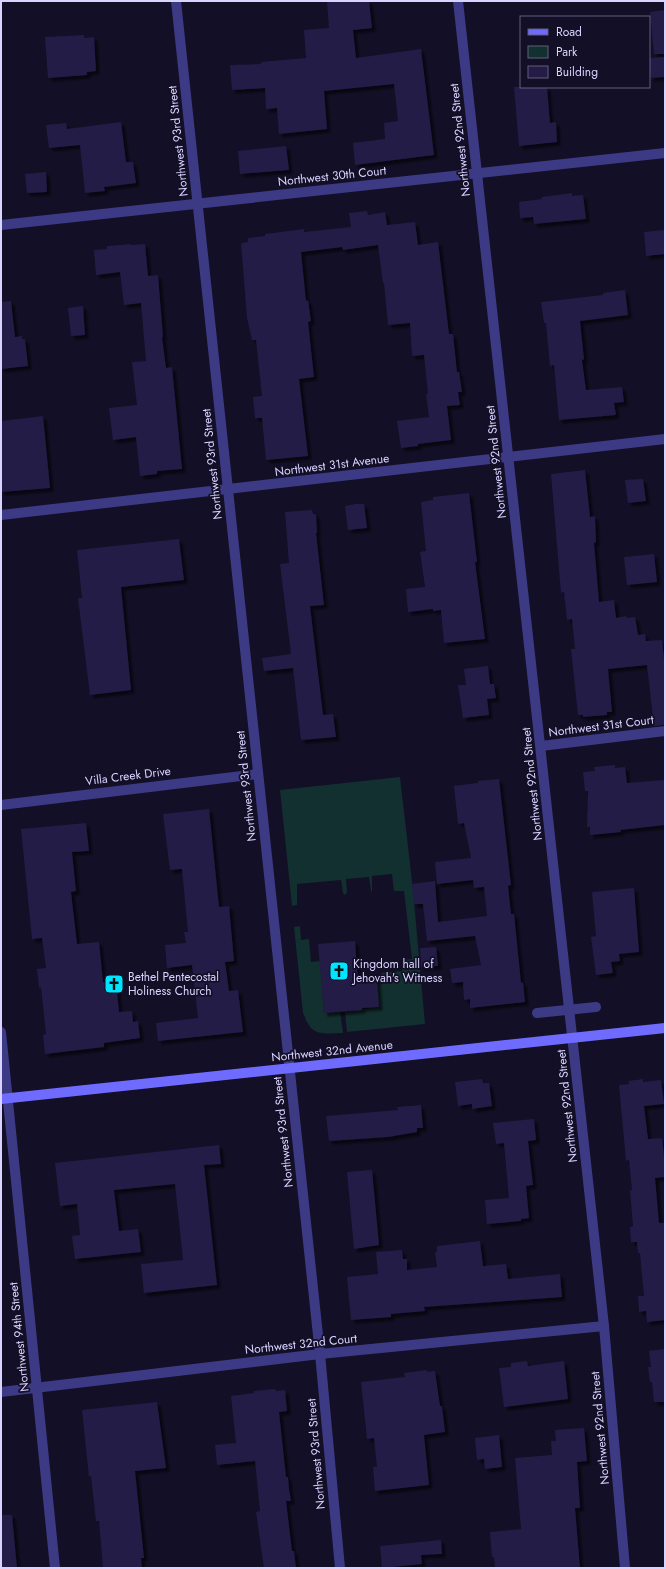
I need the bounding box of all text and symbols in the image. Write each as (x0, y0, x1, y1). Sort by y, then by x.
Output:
legend (520, 16, 650, 88)
text: Road (556, 23, 582, 41)
text: Park (556, 43, 578, 61)
text: Building (556, 63, 598, 81)
street label: Northwest 92nd Street (445, 82, 475, 197)
street label: Northwest 93rd Street (163, 85, 193, 197)
street label: Northwest 30th Court (277, 161, 387, 191)
street label: Northwest 92nd Street (481, 404, 511, 519)
street label: Northwest 93rd Street (197, 408, 227, 520)
street label: Northwest 31st Avenue (274, 449, 390, 481)
street label: Northwest 31st Court (547, 711, 655, 741)
street label: Northwest 92nd Street (517, 726, 547, 841)
street label: Northwest 93rd Street (231, 730, 261, 842)
street label: Villa Creek Drive (84, 762, 172, 790)
place label: Kingdom hall of Jehovah's Witness (351, 955, 443, 987)
church icon: Kingdom hall of Jehovah's Witness (328, 960, 350, 982)
place label: Bethel Pentecostal Holiness Church (128, 968, 219, 1000)
church icon: Bethel Pentecostal Holiness Church (103, 973, 125, 995)
street label: Northwest 32nd Avenue (270, 1036, 394, 1066)
street label: Northwest 92nd Street (552, 1048, 582, 1163)
street label: Northwest 93rd Street (268, 1076, 298, 1188)
street label: Northwest 94th Street (4, 1281, 34, 1393)
street label: Northwest 32nd Court (244, 1329, 358, 1359)
street label: Northwest 92nd Street (586, 1370, 614, 1485)
street label: Northwest 93rd Street (302, 1398, 330, 1510)

